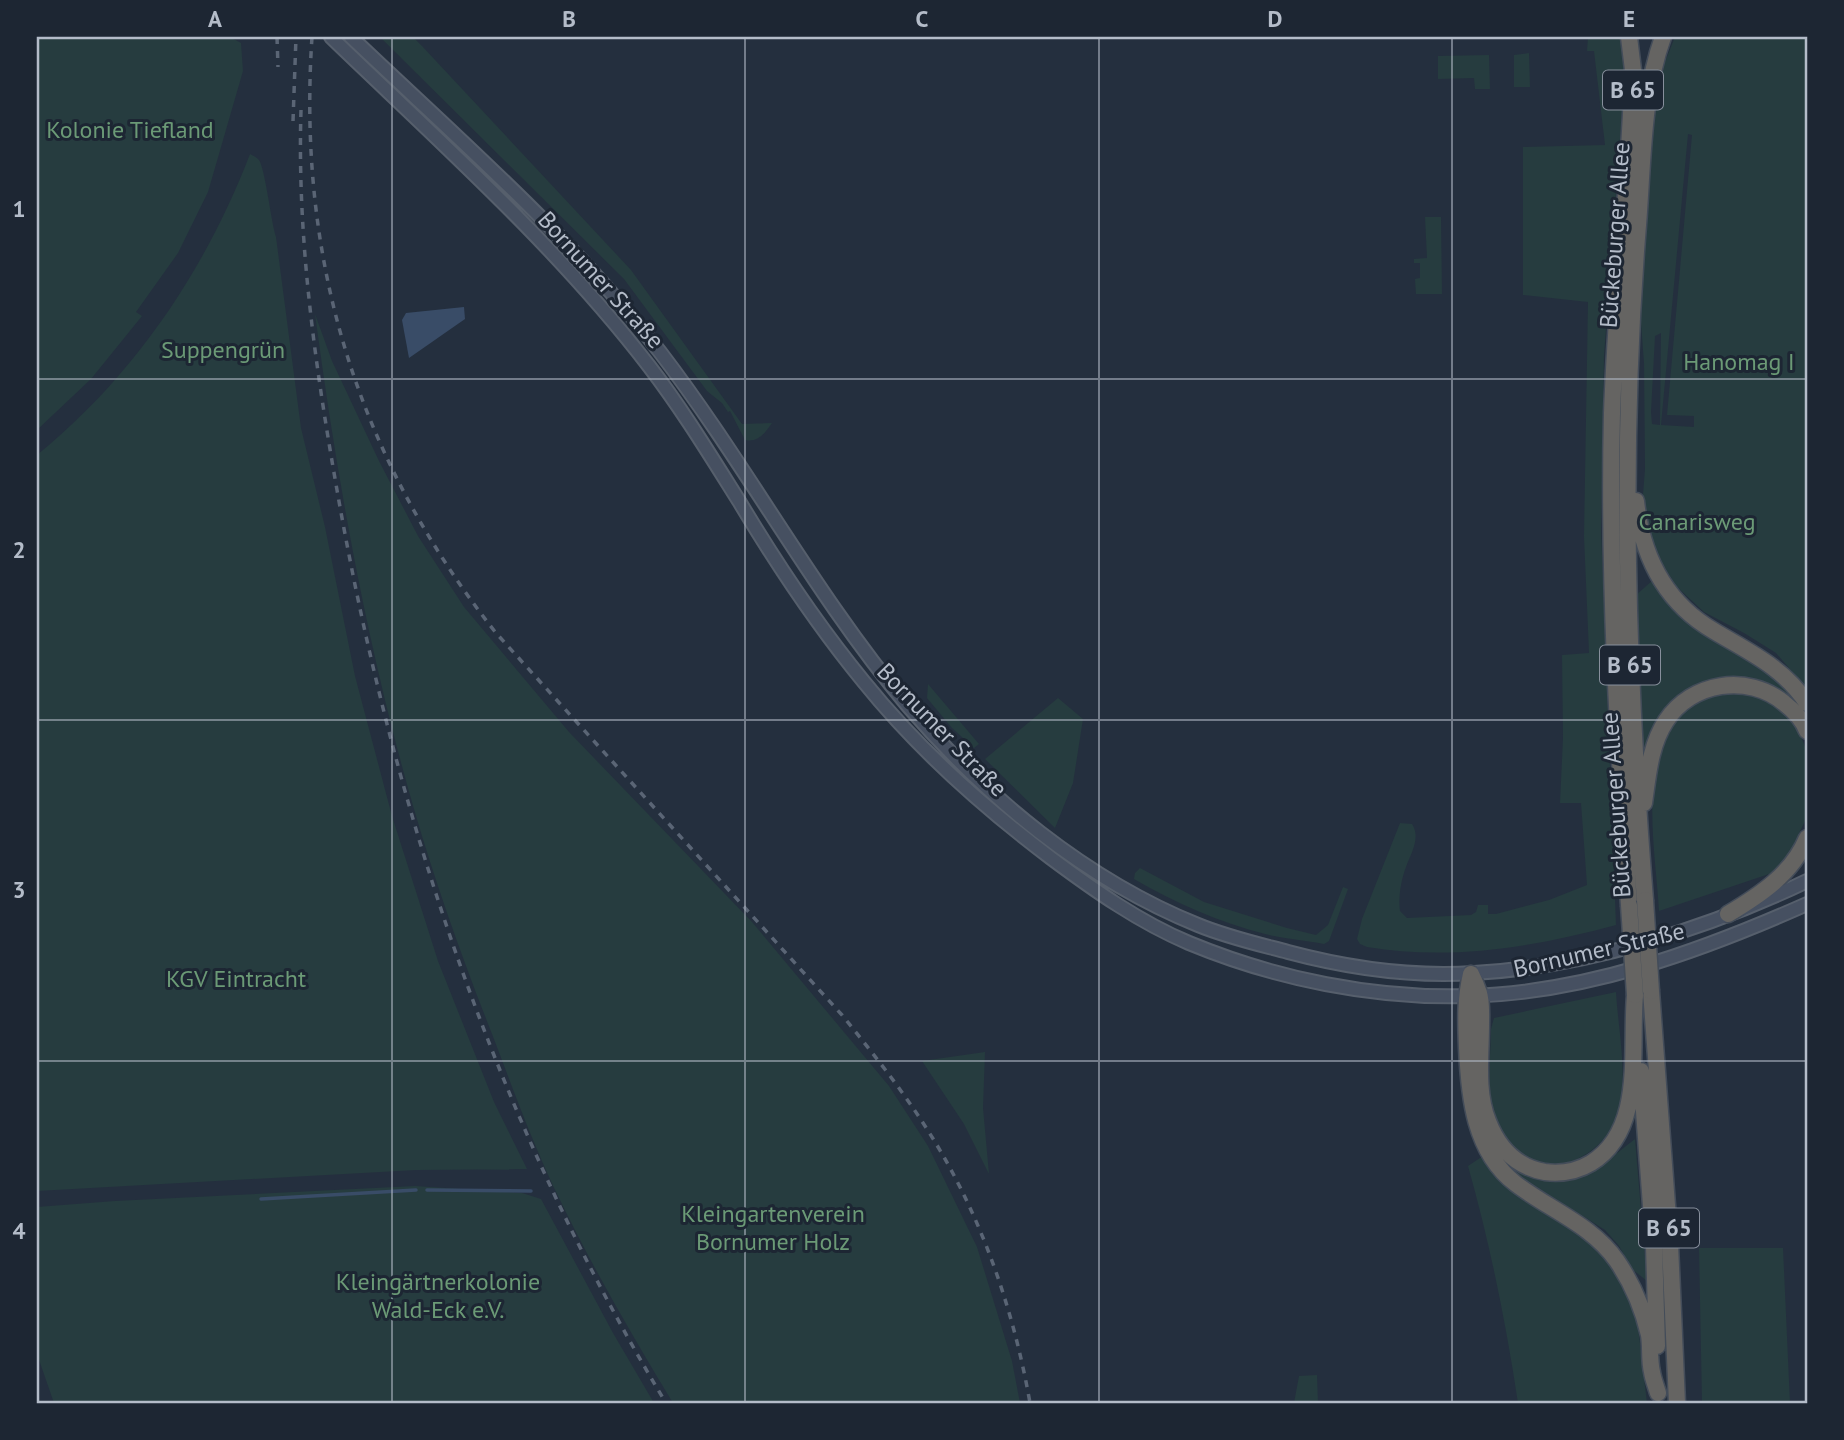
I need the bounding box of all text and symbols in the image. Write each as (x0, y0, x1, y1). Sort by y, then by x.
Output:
text: A (208, 4, 222, 33)
text: B (562, 4, 576, 33)
text: C (916, 4, 929, 33)
text: D (1268, 4, 1282, 33)
text: E (1623, 4, 1635, 33)
road number: B 65 (1603, 71, 1663, 110)
park label: Kolonie Tiefland (46, 114, 214, 145)
street label: Bückeburger Allee (1593, 141, 1636, 329)
text: 1 (12, 194, 26, 223)
street label: Bornumer Straße (531, 204, 671, 355)
park label: Suppengrün (161, 334, 285, 365)
park label: Hanomag I (1683, 346, 1795, 377)
park label: Canarisweg (1638, 506, 1756, 537)
text: 2 (12, 535, 26, 564)
road number: B 65 (1600, 646, 1660, 684)
street label: Bornumer Straße (871, 656, 1014, 803)
street label: Bückeburger Allee (1594, 711, 1637, 899)
text: 3 (12, 875, 26, 904)
street label: Bornumer Straße (1510, 915, 1687, 984)
park label: KGV Eintracht (166, 963, 306, 994)
park label: Kleingartenverein Bornumer Holz (681, 1198, 865, 1257)
road number: B 65 (1639, 1208, 1699, 1247)
text: 4 (12, 1216, 26, 1245)
park label: Kleingärtnerkolonie Wald-Eck e.V. (336, 1266, 540, 1325)

